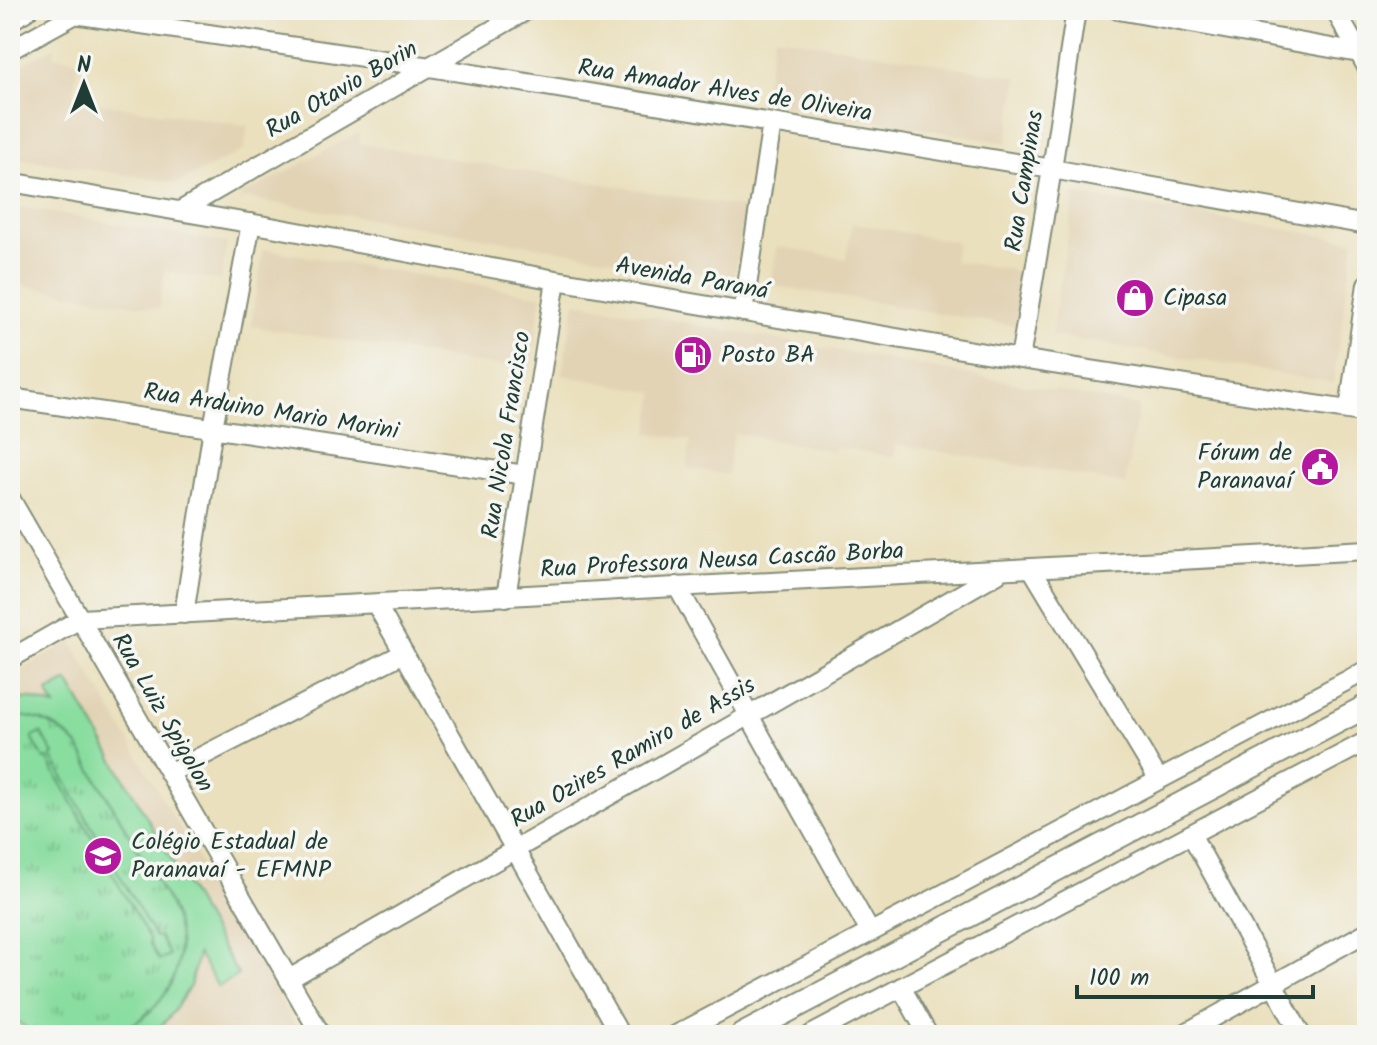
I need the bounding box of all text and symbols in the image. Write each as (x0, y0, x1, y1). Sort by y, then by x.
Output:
street label: Rua Otavio Borin (258, 30, 426, 150)
north arrow (44, 44, 124, 124)
street label: Rua Amador Alves de Oliveira (575, 48, 875, 134)
text: N (77, 49, 91, 84)
street label: Rua Campinas (995, 108, 1055, 254)
street label: Avenida Paraná (613, 246, 774, 312)
shop icon: Cipasa (1114, 277, 1156, 319)
place label: Cipasa (1163, 279, 1227, 318)
street label: Rua Nicola Francisco (471, 328, 543, 541)
fuel station icon: Posto BA (672, 334, 714, 376)
place label: Posto BA (721, 336, 815, 375)
street label: Rua Arduino Mario Morini (141, 373, 403, 452)
place label: Fórum de Paranavaí (1197, 434, 1295, 501)
public building icon: Fórum de Paranavaí (1299, 446, 1341, 488)
street label: Rua Professora Neusa Cascão Borba (539, 532, 905, 590)
street label: Rua Luiz Spigolon (100, 626, 224, 800)
street label: Rua Ozires Ramiro de Assis (503, 667, 763, 839)
place label: Colégio Estadual de Paranavaí - EFMNP (131, 823, 332, 890)
school or university icon: Colégio Estadual de Paranavaí - EFMNP (82, 835, 124, 877)
scale bar (1077, 949, 1313, 999)
text: 100 m (1089, 959, 1149, 998)

